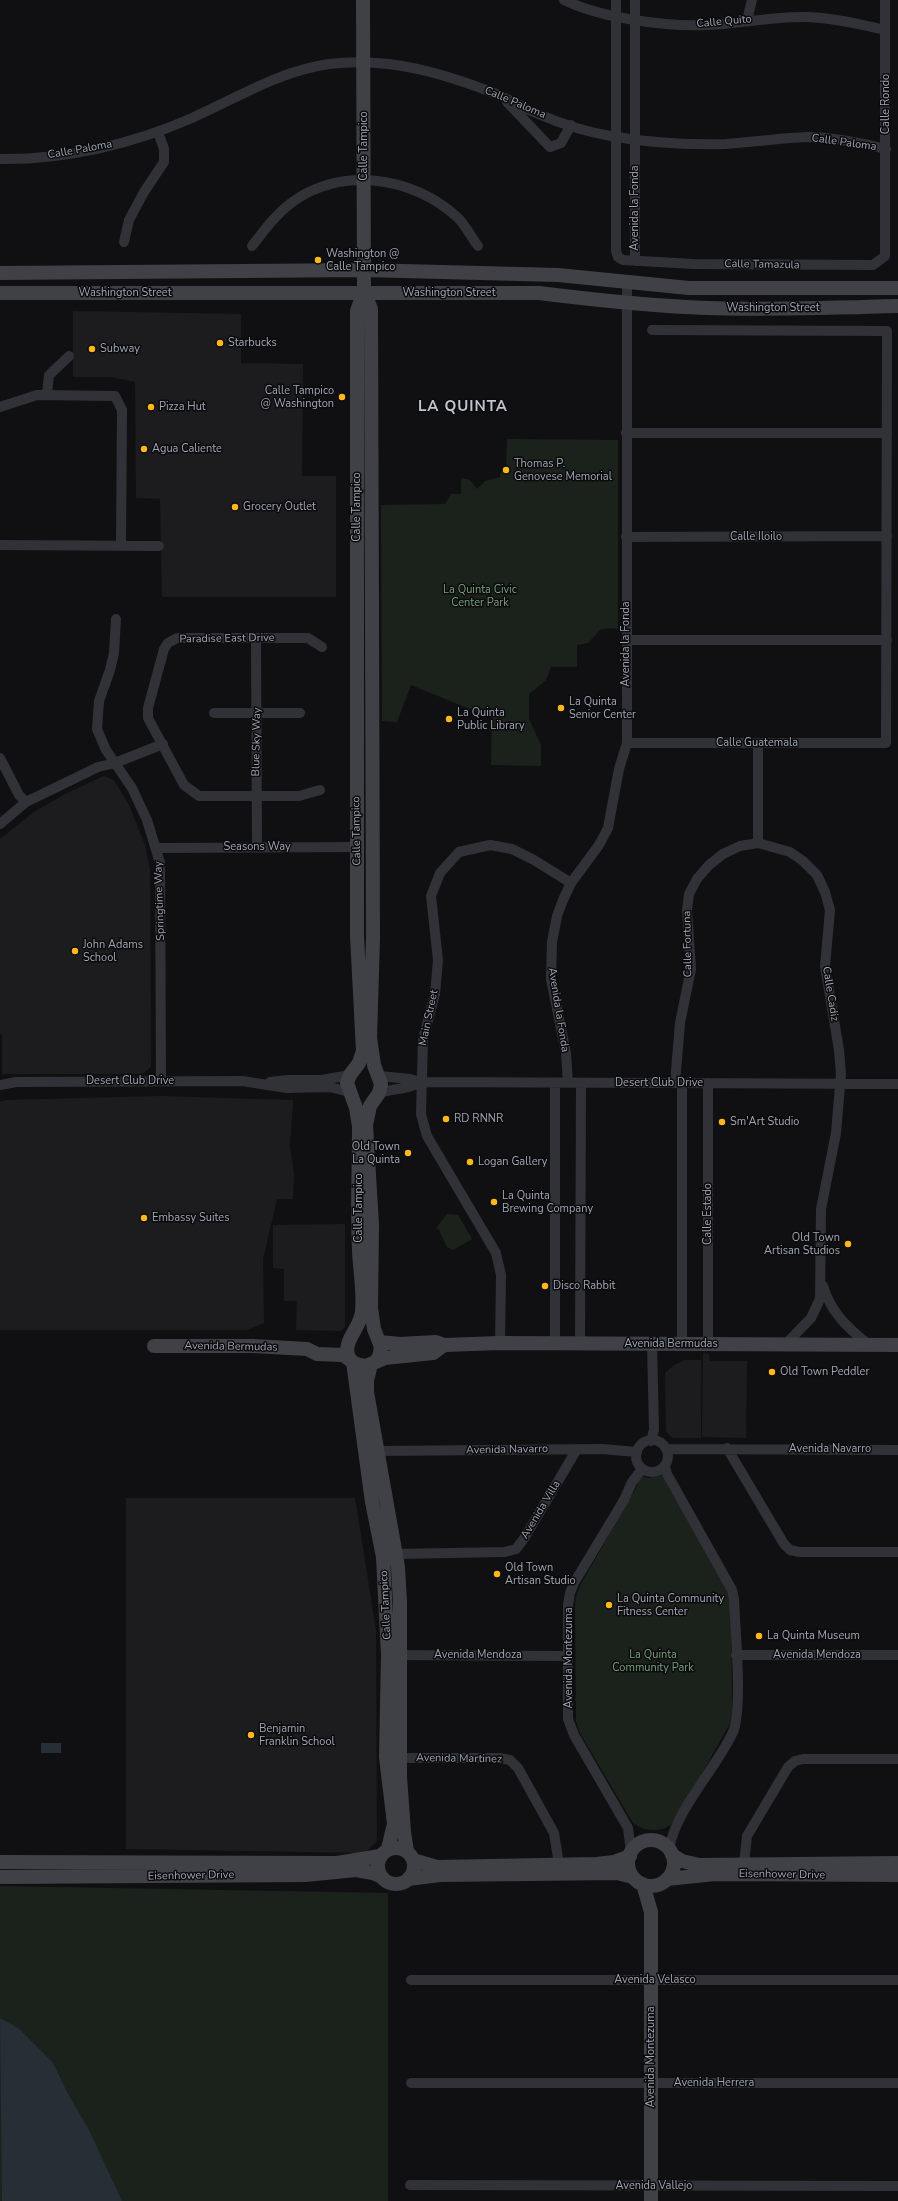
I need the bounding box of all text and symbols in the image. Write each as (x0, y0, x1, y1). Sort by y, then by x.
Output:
street label: Calle Quito (696, 13, 752, 31)
street label: Calle Rondo (879, 74, 893, 134)
street label: Calle Paloma (482, 84, 548, 122)
street label: Calle Tampico (357, 111, 371, 181)
street label: Calle Paloma (811, 132, 877, 154)
street label: Calle Paloma (47, 138, 113, 162)
street label: Avenida la Fonda (628, 165, 642, 251)
place label: Washington @ Calle Tampico (326, 247, 399, 273)
marker: Washington @ Calle Tampico (313, 255, 323, 265)
street label: Calle Tamazula (724, 258, 800, 272)
street label: Washington Street (78, 286, 172, 300)
street label: Washington Street (402, 286, 496, 300)
street label: Washington Street (726, 301, 820, 315)
place label: Starbucks (228, 336, 277, 350)
marker: Starbucks (215, 338, 225, 348)
place label: Subway (100, 342, 140, 356)
marker: Subway (87, 344, 97, 354)
place label: Calle Tampico @ Washington (261, 384, 334, 410)
marker: Calle Tampico @ Washington (337, 392, 347, 402)
district label: LA QUINTA (418, 398, 508, 416)
place label: Pizza Hut (159, 400, 206, 414)
marker: Pizza Hut (146, 402, 156, 412)
place label: Agua Caliente (152, 442, 222, 456)
marker: Agua Caliente (139, 444, 149, 454)
place label: Thomas P. Genovese Memorial (514, 457, 612, 483)
marker: Thomas P. Genovese Memorial (501, 465, 511, 475)
street label: Calle Tampico (350, 472, 364, 542)
place label: Grocery Outlet (243, 500, 316, 514)
marker: Grocery Outlet (230, 502, 240, 512)
street label: Calle Iloilo (730, 530, 782, 544)
park label: La Quinta Civic Center Park (443, 583, 517, 609)
street label: Avenida la Fonda (619, 601, 633, 687)
street label: Paradise East Drive (179, 632, 275, 646)
place label: La Quinta Senior Center (569, 695, 636, 721)
marker: La Quinta Senior Center (556, 703, 566, 713)
place label: La Quinta Public Library (457, 706, 525, 732)
street label: Blue Sky Way (250, 707, 264, 777)
marker: La Quinta Public Library (444, 714, 454, 724)
street label: Calle Guatemala (716, 736, 798, 750)
street label: Calle Tampico (350, 796, 364, 866)
street label: Seasons Way (223, 840, 291, 854)
street label: Springtime Way (152, 861, 168, 941)
street label: Calle Fortuna (681, 911, 695, 977)
place label: John Adams School (83, 938, 143, 964)
marker: John Adams School (70, 946, 80, 956)
street label: Calle Cadiz (819, 966, 841, 1022)
street label: Avenida la Fonda (545, 967, 571, 1053)
street label: Main Street (417, 989, 441, 1047)
street label: Desert Club Drive (86, 1074, 174, 1088)
street label: Desert Club Drive (615, 1076, 703, 1090)
place label: RD RNNR (454, 1112, 503, 1126)
marker: RD RNNR (441, 1114, 451, 1124)
place label: Sm'Art Studio (730, 1115, 799, 1129)
marker: Sm'Art Studio (717, 1117, 727, 1127)
place label: Old Town La Quinta (352, 1140, 400, 1166)
marker: Old Town La Quinta (403, 1148, 413, 1158)
place label: Logan Gallery (478, 1155, 547, 1169)
marker: Logan Gallery (465, 1157, 475, 1167)
street label: Calle Tampico (352, 1173, 366, 1243)
street label: Calle Estado (701, 1183, 715, 1245)
place label: La Quinta Brewing Company (502, 1189, 593, 1215)
marker: La Quinta Brewing Company (489, 1197, 499, 1207)
place label: Embassy Suites (152, 1211, 229, 1225)
marker: Embassy Suites (139, 1213, 149, 1223)
place label: Old Town Artisan Studios (764, 1231, 840, 1257)
marker: Old Town Artisan Studios (843, 1239, 853, 1249)
place label: Disco Rabbit (553, 1279, 615, 1293)
marker: Disco Rabbit (540, 1281, 550, 1291)
street label: Avenida Bermudas (624, 1337, 718, 1351)
street label: Avenida Bermudas (184, 1340, 278, 1354)
place label: Old Town Peddler (780, 1365, 869, 1379)
marker: Old Town Peddler (767, 1367, 777, 1377)
street label: Avenida Navarro (789, 1442, 871, 1456)
street label: Avenida Navarro (466, 1443, 548, 1457)
street label: Avenida Villa (518, 1479, 564, 1541)
place label: Old Town Artisan Studio (505, 1561, 576, 1587)
marker: Old Town Artisan Studio (492, 1569, 502, 1579)
street label: Calle Tampico (378, 1570, 394, 1640)
place label: La Quinta Community Fitness Center (617, 1592, 724, 1618)
marker: La Quinta Community Fitness Center (604, 1600, 614, 1610)
street label: Avenida Montezuma (562, 1608, 576, 1708)
place label: La Quinta Museum (767, 1629, 860, 1643)
marker: La Quinta Museum (754, 1631, 764, 1641)
street label: Avenida Mendoza (434, 1648, 522, 1662)
park label: La Quinta Community Park (612, 1648, 694, 1674)
street label: Avenida Mendoza (773, 1648, 861, 1662)
place label: Benjamin Franklin School (259, 1722, 335, 1748)
marker: Benjamin Franklin School (246, 1730, 256, 1740)
street label: Avenida Martinez (416, 1752, 502, 1766)
street label: Eisenhower Drive (739, 1868, 825, 1882)
street label: Eisenhower Drive (148, 1869, 234, 1883)
street label: Avenida Velasco (614, 1973, 696, 1987)
street label: Avenida Montezuma (644, 2007, 658, 2107)
street label: Avenida Herrera (674, 2076, 754, 2090)
street label: Avenida Vallejo (616, 2179, 692, 2193)

